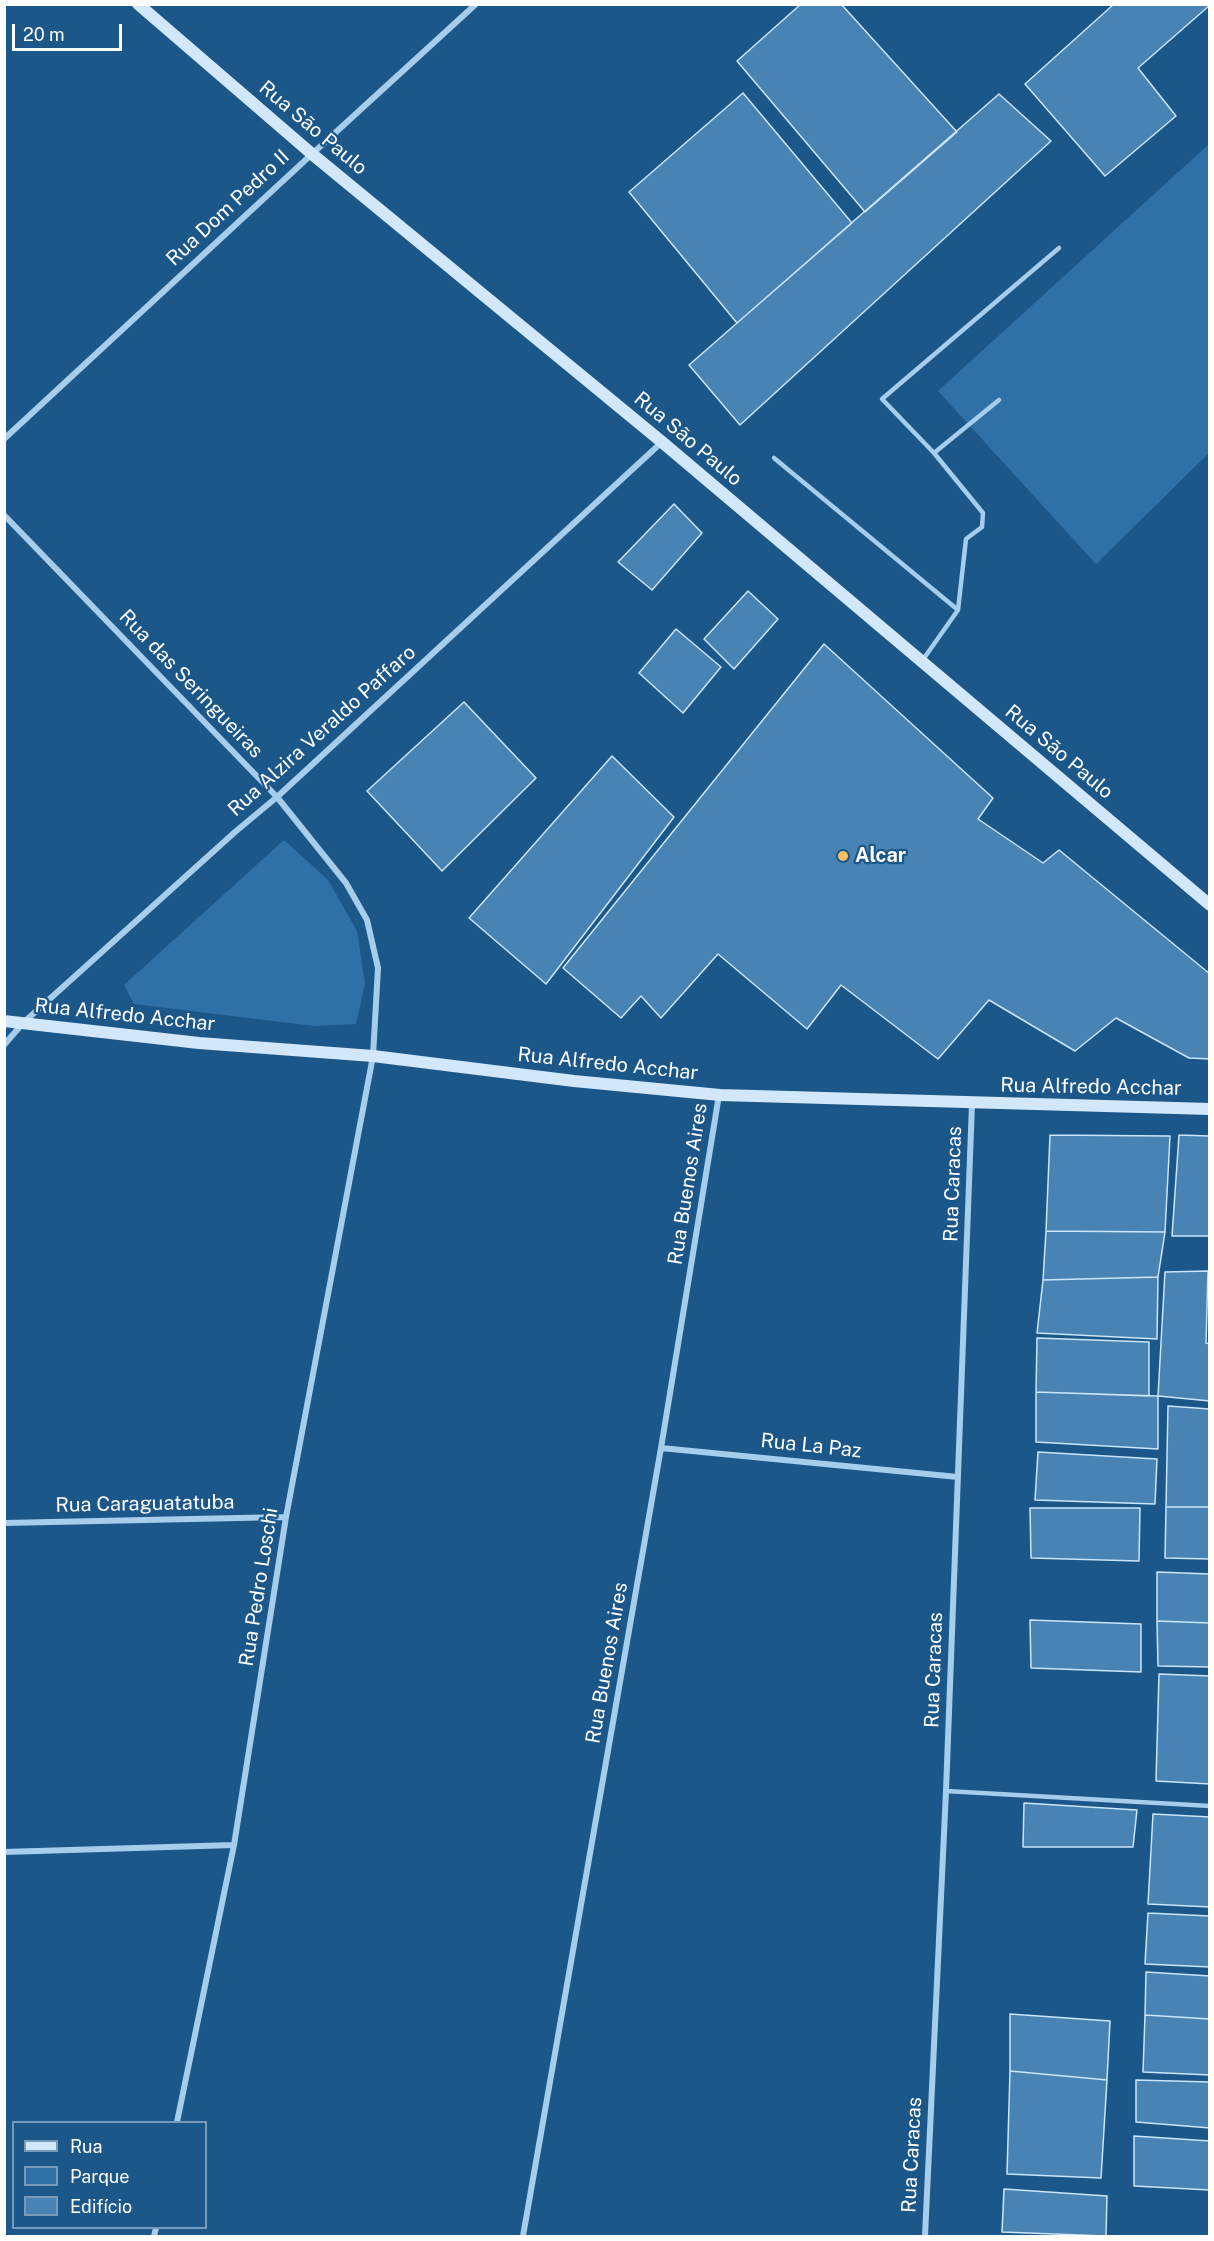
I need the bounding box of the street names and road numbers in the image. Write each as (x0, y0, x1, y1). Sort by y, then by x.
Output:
street label: Rua São Paulo (254, 76, 372, 180)
street label: Rua Dom Pedro II (162, 145, 294, 271)
street label: Rua São Paulo (629, 387, 747, 491)
street label: Rua das Seringueiras (114, 605, 268, 763)
street label: Rua Alzira Veraldo Paffaro (223, 640, 421, 822)
street label: Rua São Paulo (1000, 700, 1118, 804)
street label: Rua Alfredo Acchar (33, 994, 217, 1036)
street label: Rua Alfredo Acchar (516, 1043, 700, 1085)
street label: Rua Alfredo Acchar (1000, 1073, 1182, 1101)
street label: Rua Buenos Aires (663, 1101, 713, 1267)
street label: Rua Caracas (939, 1126, 967, 1242)
street label: Rua La Paz (759, 1429, 863, 1463)
street label: Rua Caraguatatuba (55, 1490, 235, 1518)
street label: Rua Pedro Loschi (235, 1506, 283, 1668)
street label: Rua Buenos Aires (581, 1580, 633, 1746)
street label: Rua Caracas (920, 1612, 948, 1728)
street label: Rua Caracas (897, 2096, 927, 2214)

